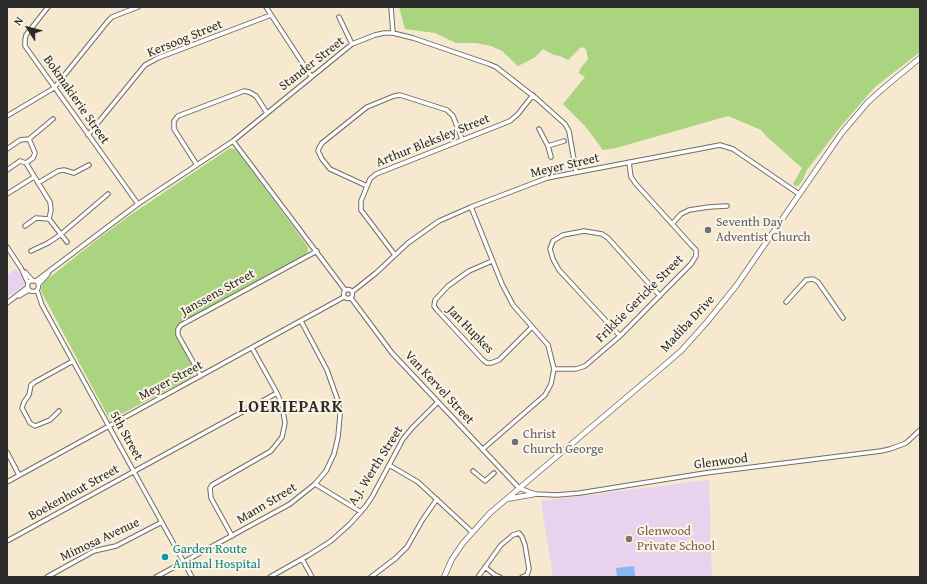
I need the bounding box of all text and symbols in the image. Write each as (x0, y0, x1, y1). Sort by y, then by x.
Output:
north arrow (8, 8, 48, 48)
text: N (10, 13, 27, 29)
street label: Kersoog Street (145, 17, 225, 61)
street label: Stander Street (276, 34, 348, 94)
street label: Bokmakierie Street (40, 53, 112, 147)
street label: Arthur Bleksley Street (374, 111, 492, 171)
street label: Meyer Street (529, 151, 601, 181)
place label: Seventh Day Adventist Church (716, 215, 811, 246)
marker: Seventh Day Adventist Church (703, 225, 713, 235)
street label: Frikkie Gericke Street (593, 252, 687, 346)
street label: Janssens Street (178, 266, 258, 320)
street label: Madiba Drive (658, 292, 718, 356)
street label: Jan Hupkes (443, 303, 497, 357)
street label: Van Kervel Street (401, 348, 477, 428)
street label: Meyer Street (136, 358, 206, 404)
district label: LOERIEPARK (238, 398, 344, 418)
street label: 5th Street (106, 409, 146, 463)
street label: A.J. Werth Street (345, 423, 407, 509)
place label: Christ Church George (523, 427, 604, 458)
marker: Christ Church George (510, 437, 520, 447)
street label: Glenwood (693, 451, 749, 473)
street label: Boekenhout Street (26, 462, 122, 524)
street label: Mann Street (234, 480, 300, 528)
street label: Mimosa Avenue (58, 515, 142, 565)
place label: Glenwood Private School (637, 524, 715, 555)
marker: Glenwood Private School (624, 534, 634, 544)
place label: Garden Route Animal Hospital (173, 542, 261, 573)
marker: Garden Route Animal Hospital (160, 552, 170, 562)

